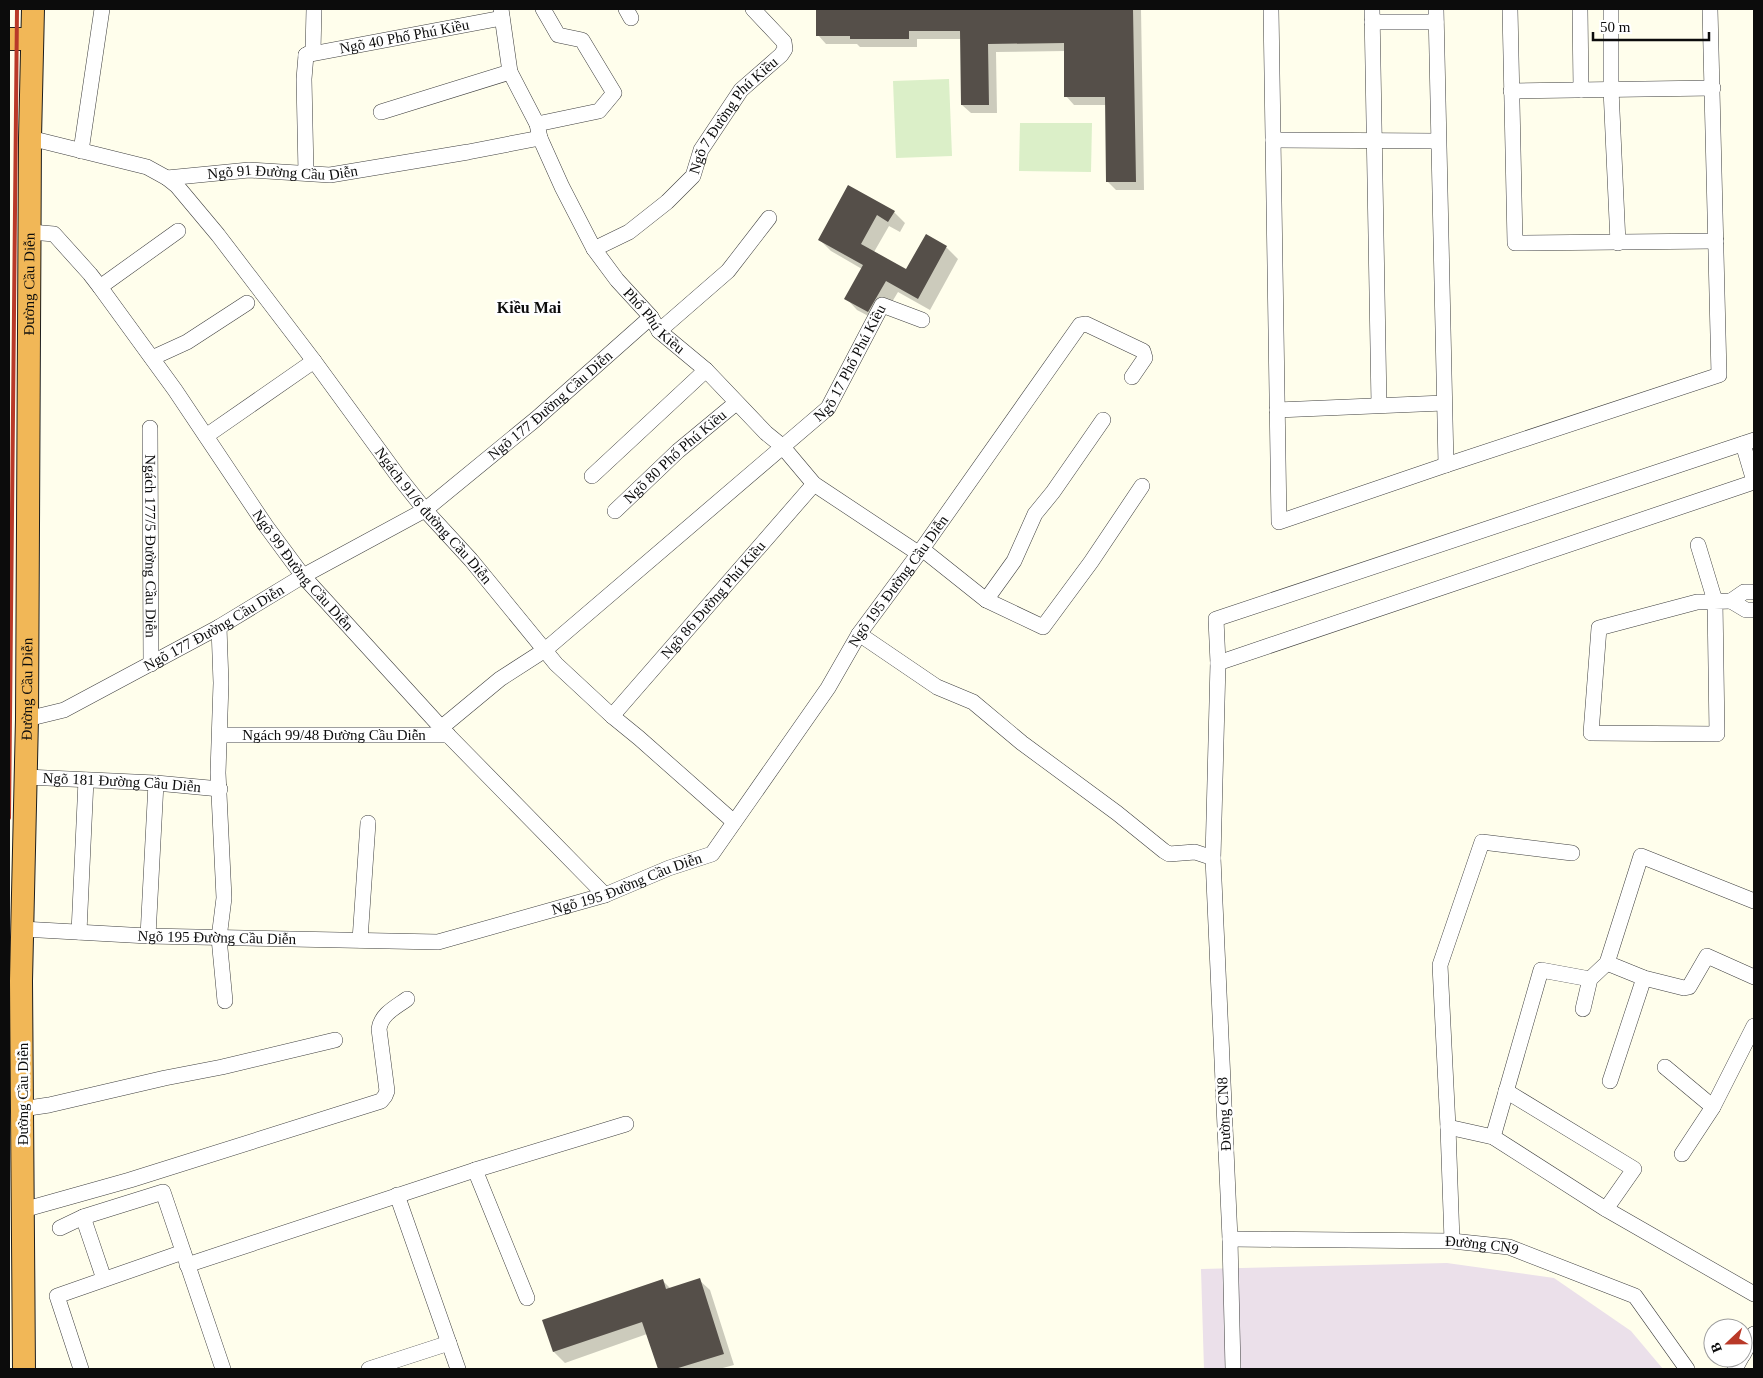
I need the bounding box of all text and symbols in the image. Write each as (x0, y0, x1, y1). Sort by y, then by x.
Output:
scale bar (1593, 10, 1709, 42)
street label: Ngõ 40 Phố Phú Kiều (338, 16, 471, 57)
text: 50 m (1600, 19, 1631, 35)
street label: Ngõ 7 Đường Phú Kiều (686, 53, 781, 176)
street label: Ngõ 91 Đường Cầu Diễn (206, 162, 359, 183)
street label: Đường Cầu Diễn (21, 232, 38, 336)
street label: Phố Phú Kiều (620, 285, 688, 357)
district label: Kiều Mai (497, 299, 562, 316)
street label: Ngõ 17 Phố Phú Kiều (811, 301, 889, 425)
street label: Ngõ 177 Đường Cầu Diễn (485, 347, 616, 463)
street label: Ngõ 80 Phố Phú Kiều (620, 406, 730, 506)
street label: Ngách 91/6 đường Cầu Diễn (372, 444, 495, 587)
street label: Ngách 177/5 Đường Cầu Diễn (142, 454, 159, 638)
street label: Ngõ 99 Đường Cầu Diễn (249, 507, 357, 634)
street label: Ngõ 195 Đường Cầu Diễn (845, 512, 951, 650)
street label: Ngõ 86 Đường Phú Kiều (658, 538, 769, 662)
street label: Ngõ 177 Đường Cầu Diễn (141, 581, 287, 674)
street label: Đường Cầu Diễn (19, 637, 35, 741)
street label: Ngách 99/48 Đường Cầu Diễn (242, 727, 426, 743)
street label: Ngõ 181 Đường Cầu Diễn (42, 770, 202, 795)
street label: Ngõ 195 Đường Cầu Diễn (550, 850, 704, 918)
street label: Ngõ 195 Đường Cầu Diễn (137, 927, 297, 947)
street label: Đường Cầu Diễn (15, 1042, 31, 1145)
street label: Đường CN8 (1214, 1077, 1234, 1151)
street label: Đường CN9 (1445, 1233, 1521, 1258)
north arrow (1703, 1318, 1753, 1368)
text: B (1708, 1341, 1725, 1355)

